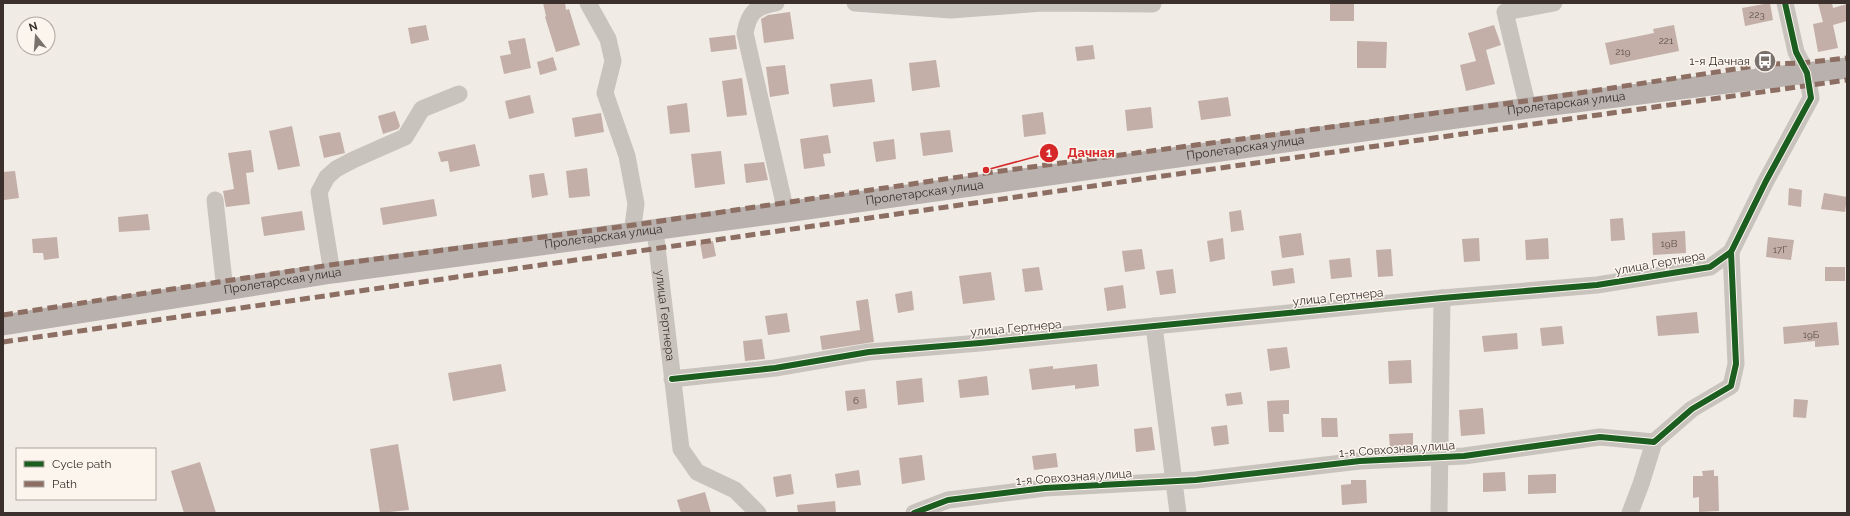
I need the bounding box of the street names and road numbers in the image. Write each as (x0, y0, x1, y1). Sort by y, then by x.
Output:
street label: Пролетарская улица (1506, 89, 1626, 118)
street label: Пролетарская улица (1185, 132, 1305, 163)
street label: Пролетарская улица (865, 177, 984, 208)
street label: Пролетарская улица (544, 222, 663, 251)
street label: улица Гертнера (1614, 248, 1706, 278)
street label: Пролетарская улица (223, 265, 342, 297)
street label: улица Гертнера (653, 269, 677, 362)
street label: улица Гертнера (1292, 285, 1384, 309)
street label: улица Гертнера (970, 317, 1062, 339)
street label: 1-я Совхозная улица (1339, 438, 1455, 460)
street label: 1-я Совхозная улица (1016, 466, 1132, 488)

